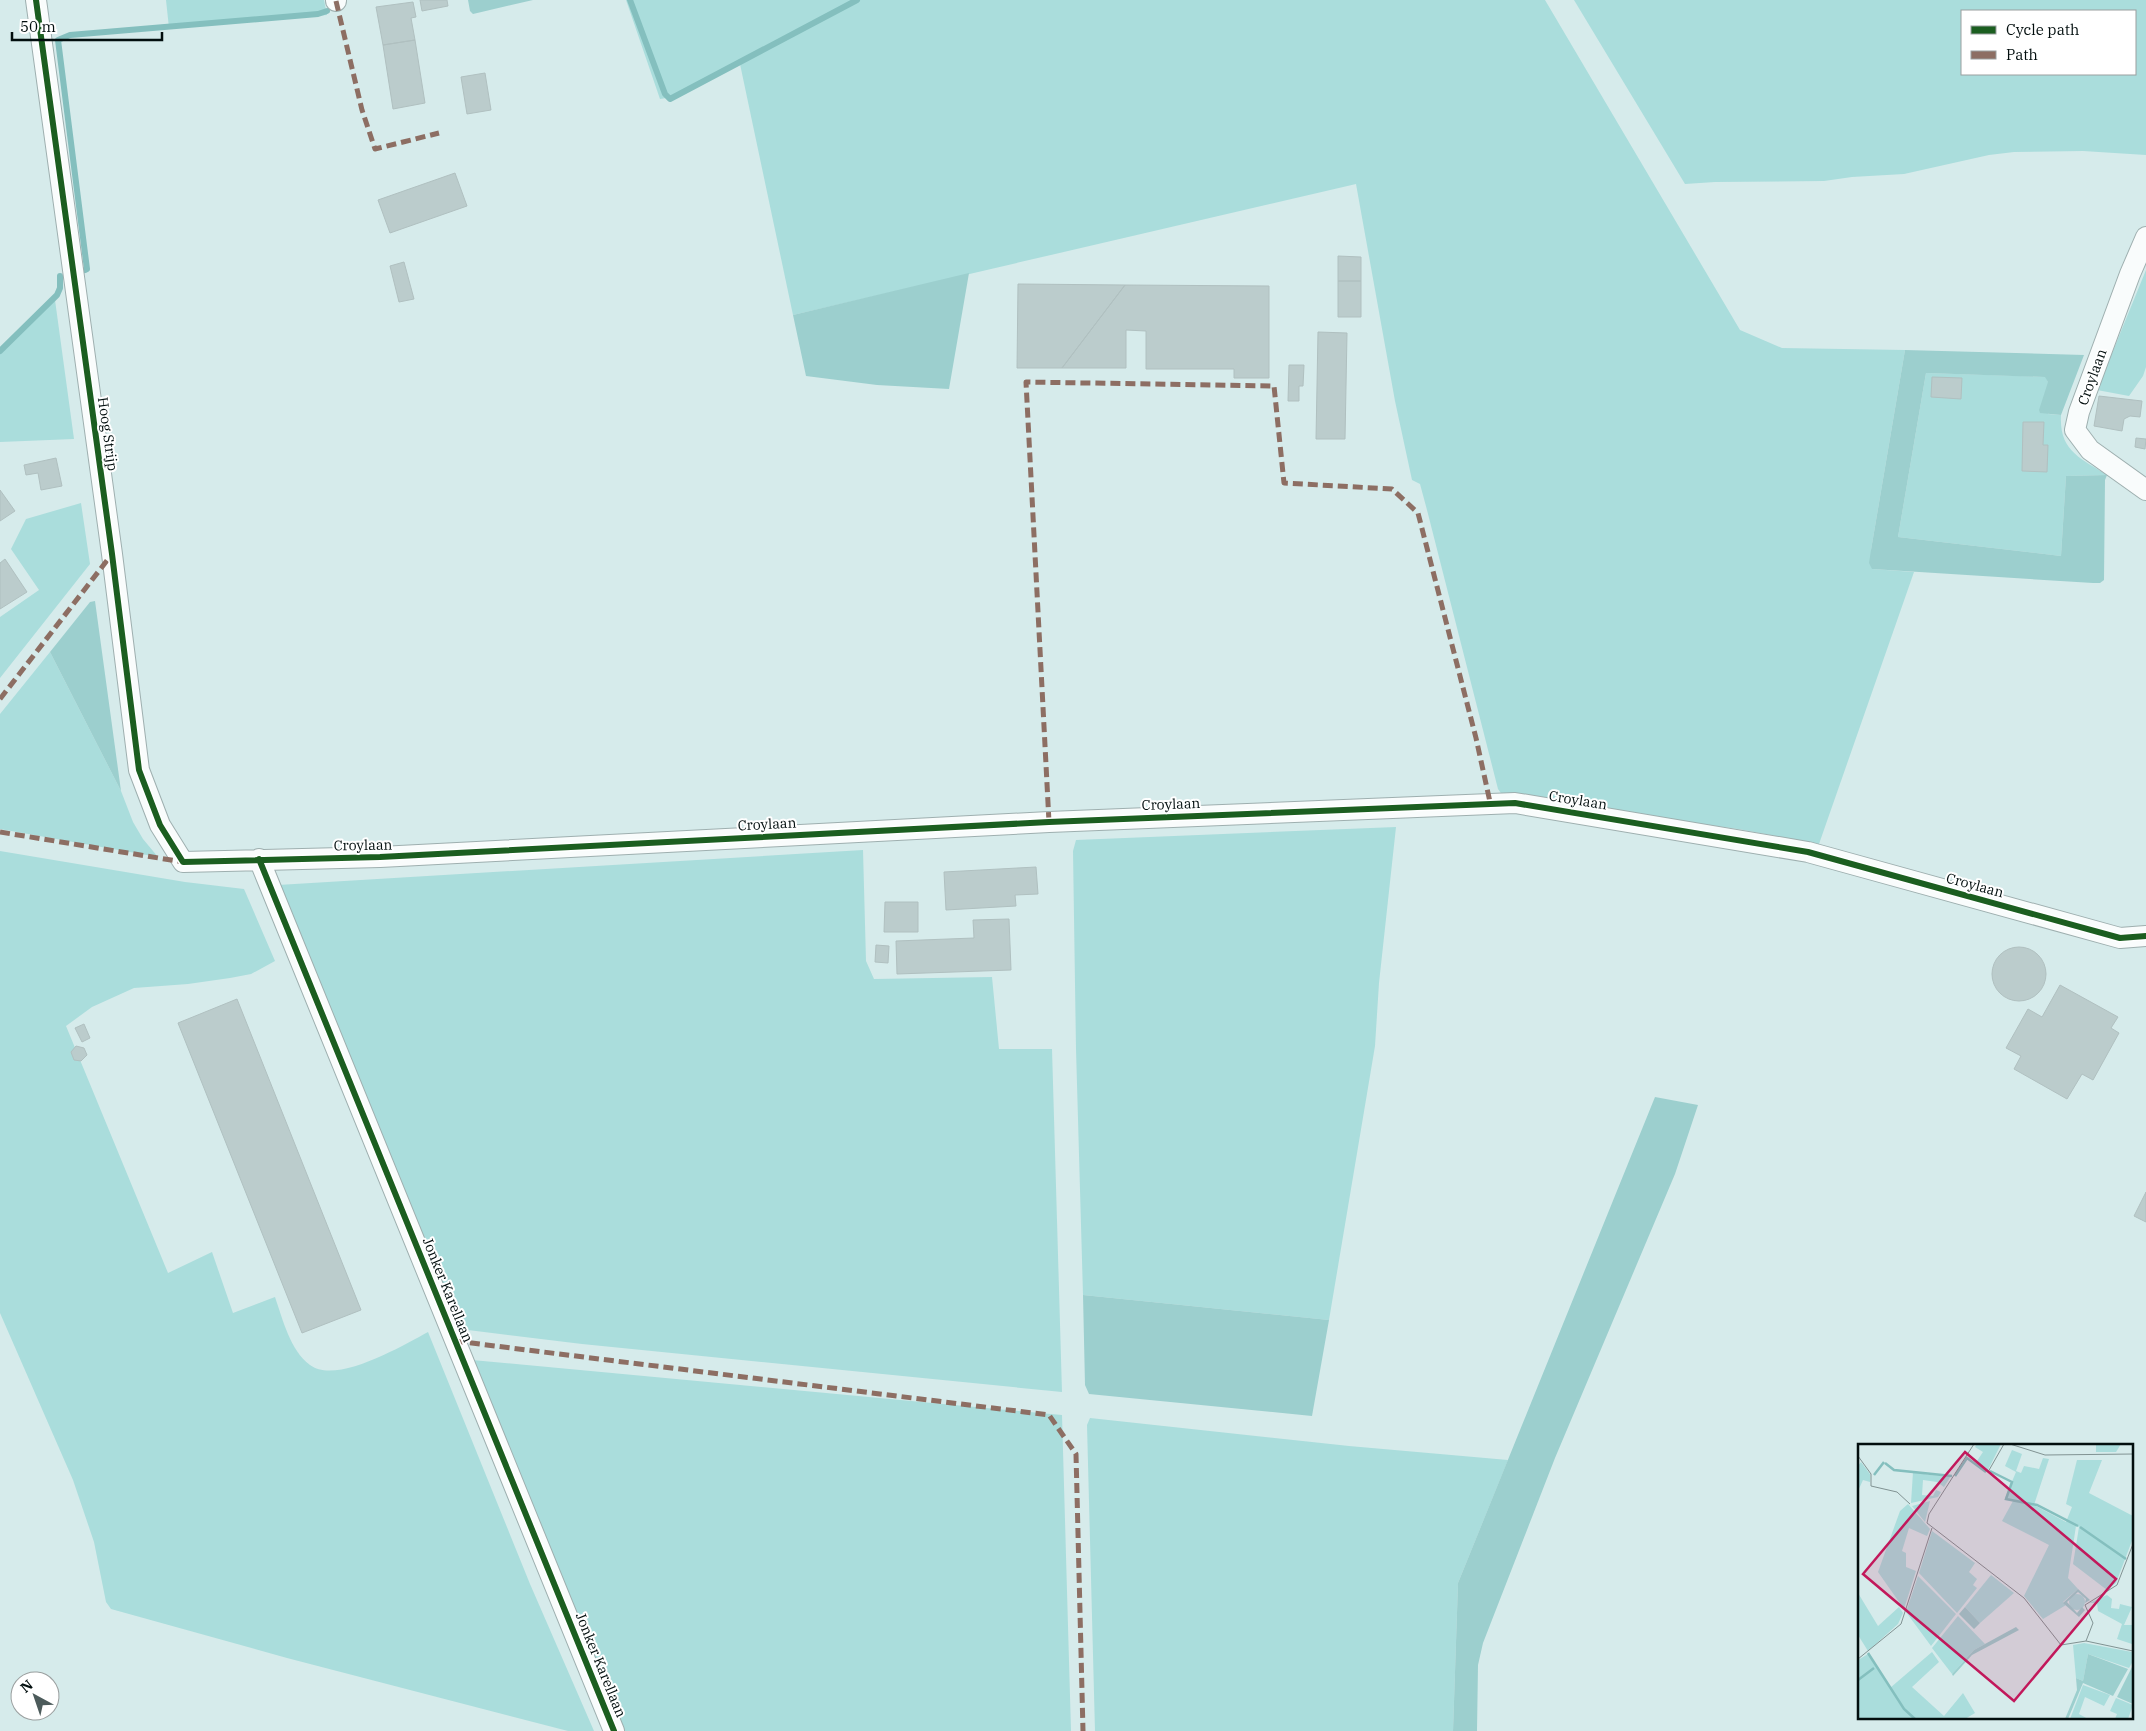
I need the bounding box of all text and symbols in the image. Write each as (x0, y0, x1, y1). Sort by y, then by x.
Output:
scale bar (12, 10, 162, 42)
legend (1961, 10, 2136, 75)
text: 50 m (20, 17, 56, 36)
text: Cycle path (2006, 20, 2079, 39)
text: Path (2006, 45, 2038, 64)
street label: Croylaan (2073, 346, 2111, 408)
street label: Hoog Strijp (94, 396, 122, 472)
street label: Croylaan (1548, 787, 1608, 813)
street label: Croylaan (1141, 794, 1201, 814)
street label: Croylaan (737, 813, 797, 835)
street label: Croylaan (333, 835, 393, 855)
street label: Croylaan (1944, 869, 2006, 901)
street label: Jonker Karellaan (419, 1235, 477, 1345)
inset map (1858, 1444, 2134, 1718)
street label: Jonker Karellaan (572, 1610, 630, 1720)
north arrow (10, 1671, 60, 1721)
text: N (17, 1676, 37, 1696)

